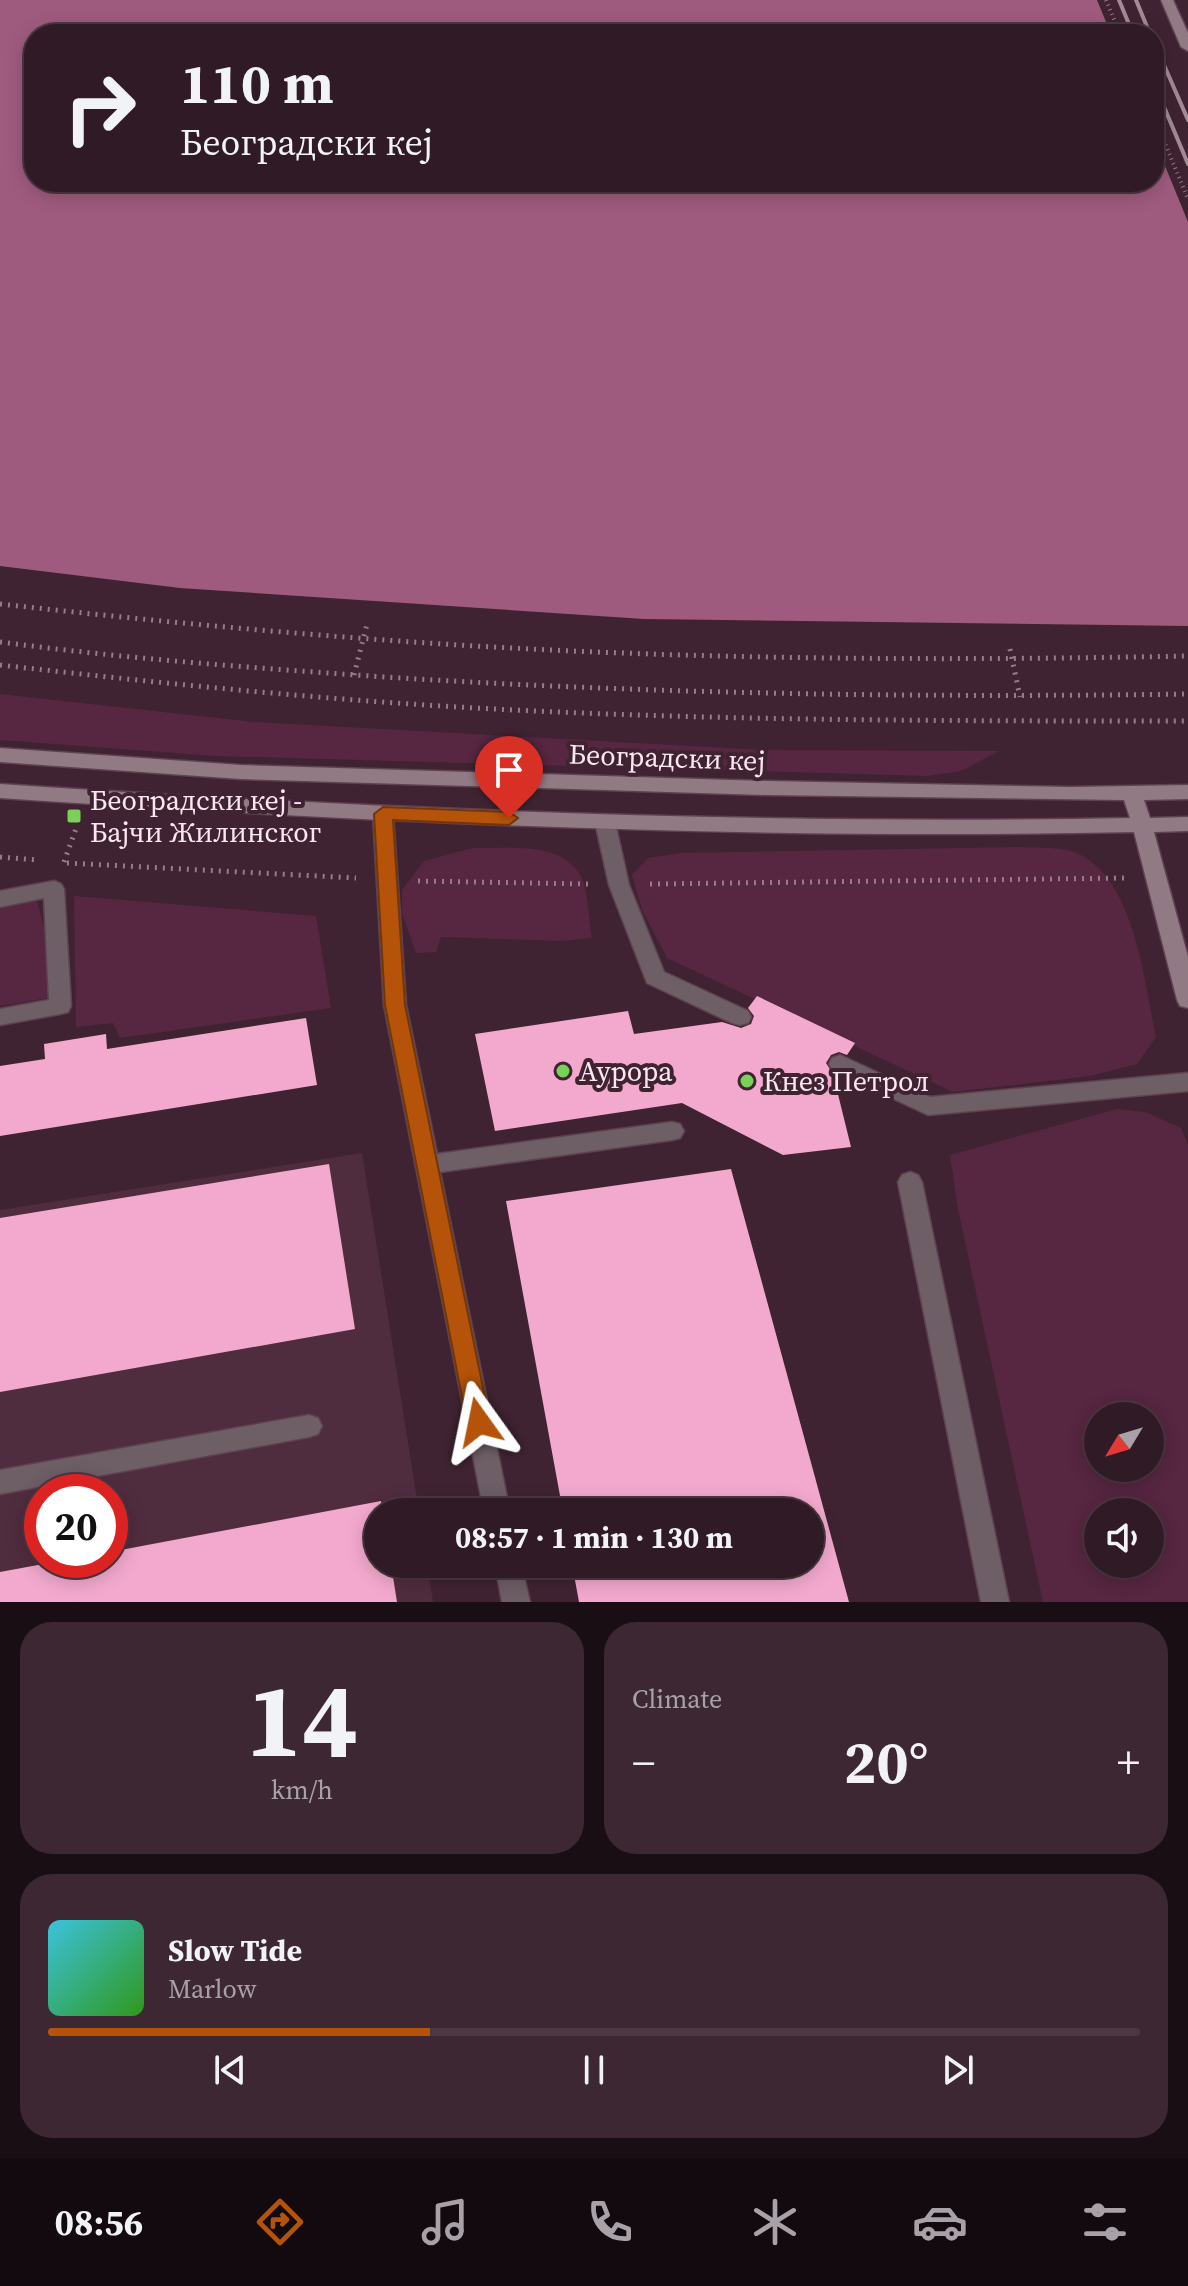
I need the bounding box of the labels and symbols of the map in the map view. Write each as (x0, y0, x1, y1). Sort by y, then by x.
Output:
street label: Београдски кеј (568, 735, 766, 779)
pin (475, 736, 543, 818)
place label: Београдски кеј - Бајчи Жилинског (90, 781, 321, 851)
marker: Београдски кеј - Бајчи Жилинског (65, 807, 83, 825)
place label: Аурора (579, 1052, 673, 1090)
marker: Аурора (554, 1062, 572, 1080)
place label: Кнез Петрол (763, 1062, 929, 1100)
marker: Кнез Петрол (738, 1072, 756, 1090)
position arrow (437, 1380, 521, 1464)
north arrow (1084, 1402, 1164, 1482)
speed limit sign: 20 (24, 1474, 128, 1578)

